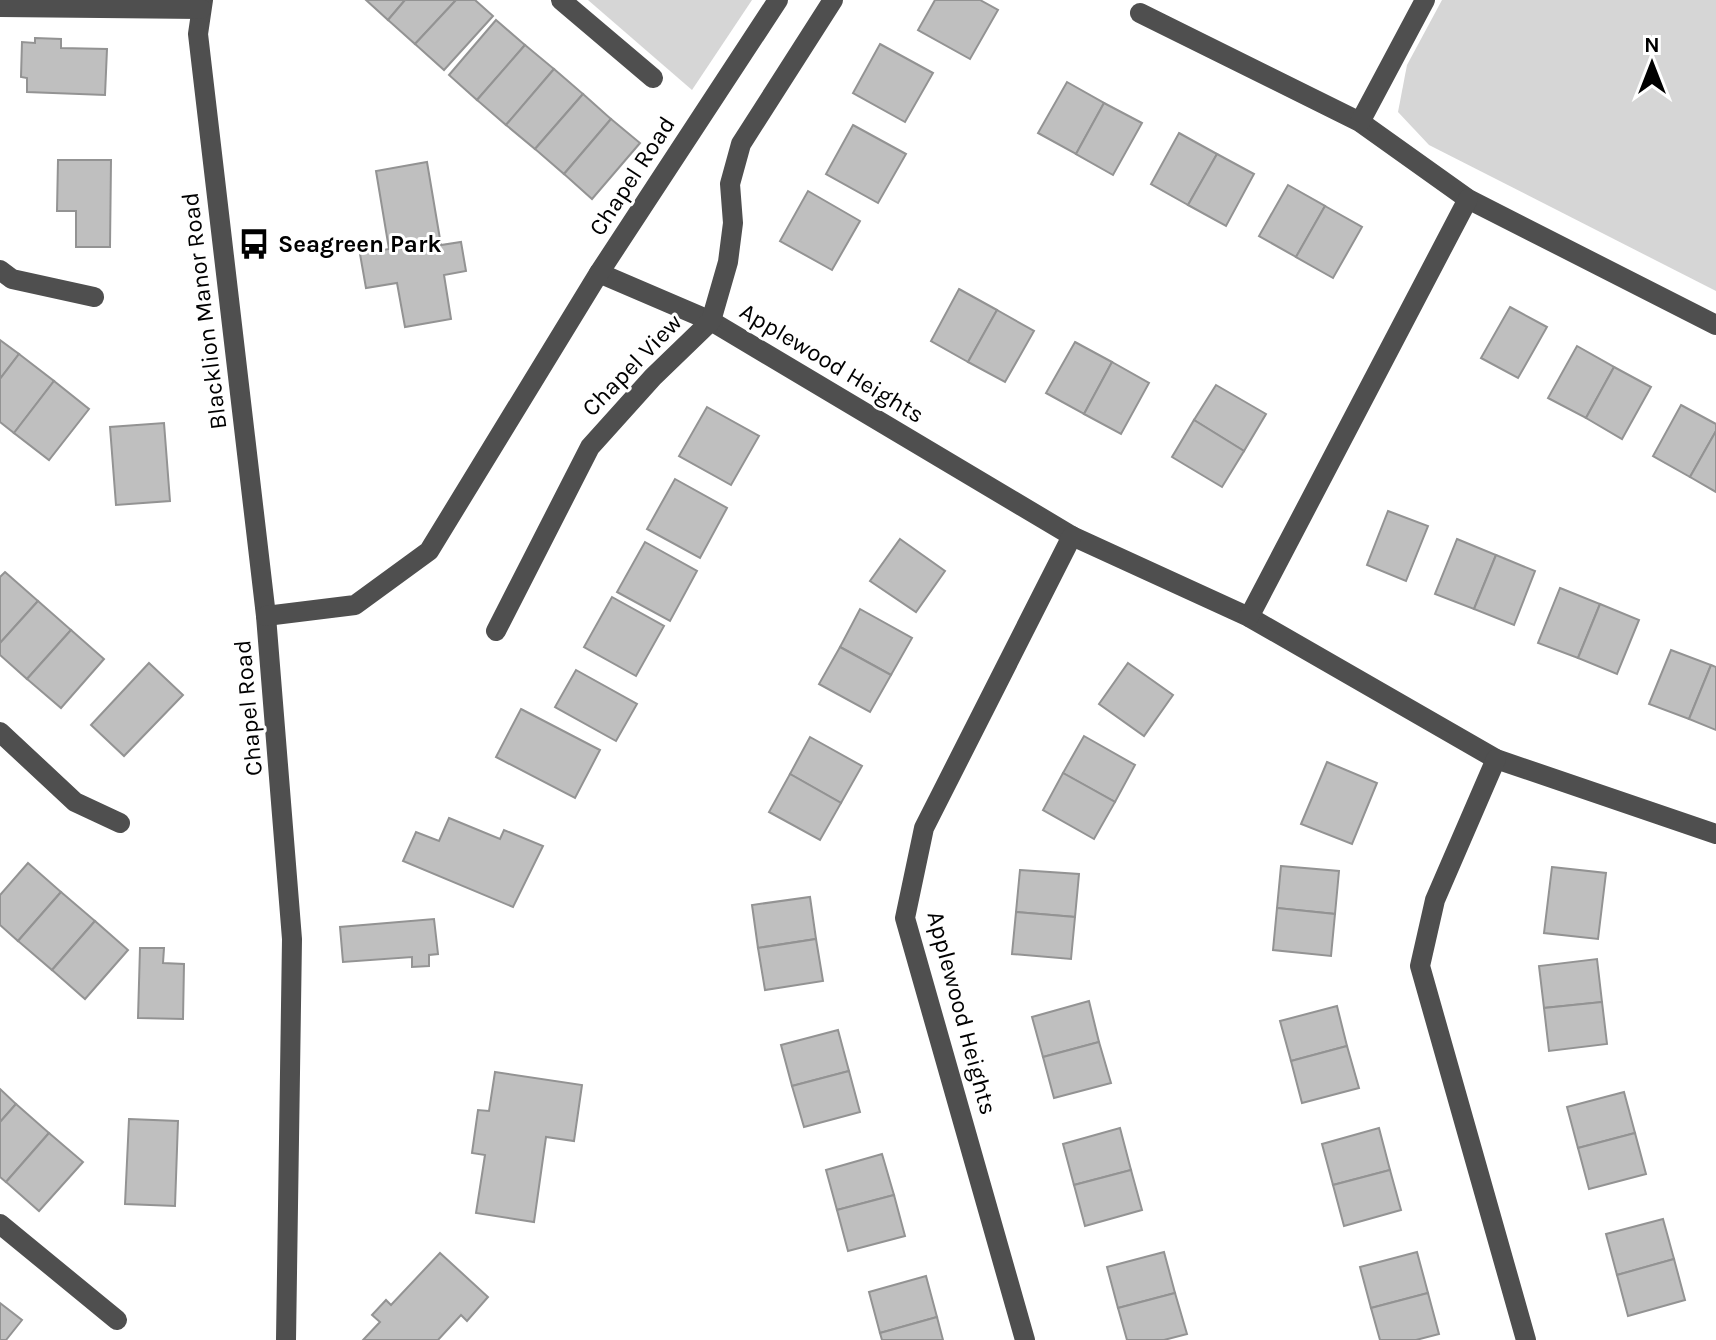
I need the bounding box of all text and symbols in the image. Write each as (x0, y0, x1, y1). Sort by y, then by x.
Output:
north arrow (1612, 24, 1692, 104)
text: N (1644, 32, 1660, 58)
street label: Chapel Road (583, 111, 681, 241)
street label: Blacklion Manor Road (176, 191, 232, 431)
bus stop icon: Seagreen Park (237, 227, 271, 261)
place label: Seagreen Park (278, 230, 442, 258)
street label: Applewood Heights (735, 297, 929, 429)
street label: Chapel View (576, 308, 688, 422)
street label: Chapel Road (228, 639, 268, 777)
street label: Applewood Heights (921, 908, 1003, 1118)

